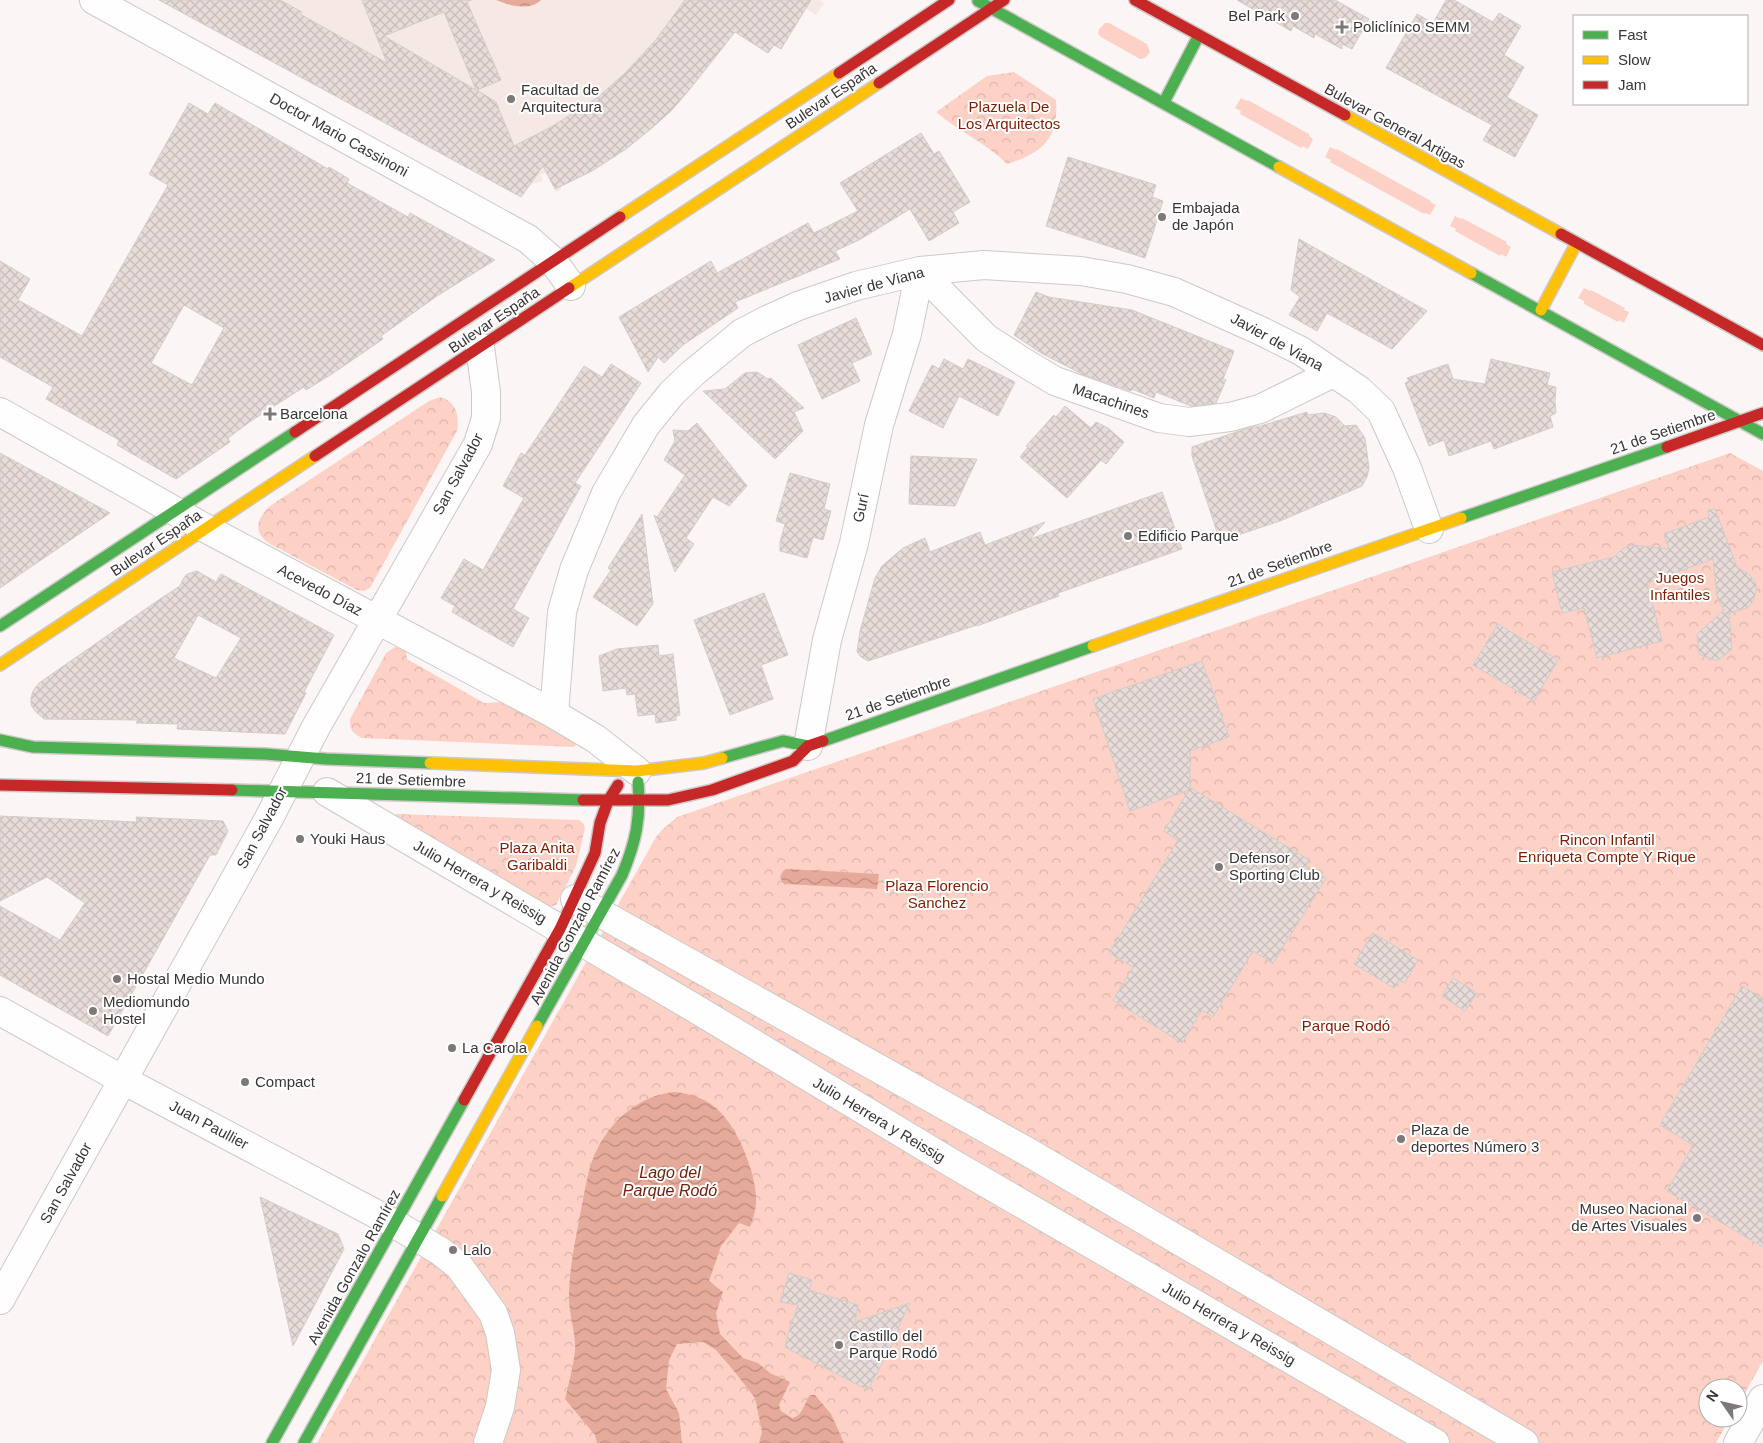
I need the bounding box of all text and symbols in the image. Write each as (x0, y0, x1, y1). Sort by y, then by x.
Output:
place label: Bel Park (1228, 7, 1285, 24)
marker: Bel Park (1289, 10, 1301, 22)
legend (1573, 15, 1748, 105)
place label: Policlínico SEMM (1353, 18, 1470, 35)
marker: Policlínico SEMM (1335, 20, 1349, 34)
text: Fast (1618, 26, 1648, 43)
text: Slow (1618, 51, 1651, 68)
street label: Bulevar España (782, 59, 880, 132)
text: Jam (1618, 76, 1646, 93)
street label: Bulevar General Artigas (1322, 80, 1469, 171)
place label: Facultad de Arquitectura (521, 81, 603, 115)
street label: Doctor Mario Cassinoni (267, 89, 412, 180)
marker: Facultad de Arquitectura (505, 93, 517, 105)
park label: Plazuela De Los Arquitectos (958, 98, 1060, 132)
place label: Embajada de Japón (1172, 199, 1240, 233)
marker: Embajada de Japón (1156, 211, 1168, 223)
street label: Javier de Viana (822, 263, 927, 306)
street label: Bulevar España (445, 283, 543, 356)
street label: Javier de Viana (1228, 309, 1327, 374)
street label: Macachines (1071, 379, 1152, 422)
place label: Barcelona (280, 405, 348, 422)
street label: 21 de Setiembre (1608, 406, 1718, 457)
marker: Barcelona (264, 408, 276, 420)
street label: San Salvador (429, 430, 486, 518)
street label: Gurí (849, 491, 872, 524)
street label: Bulevar España (107, 506, 205, 579)
place label: Edificio Parque (1138, 527, 1239, 544)
marker: Edificio Parque (1122, 530, 1134, 542)
street label: 21 de Setiembre (1225, 537, 1334, 590)
street label: Acevedo Díaz (275, 560, 365, 619)
park label: Juegos Infantiles (1650, 569, 1710, 603)
street label: 21 de Setiembre (843, 672, 953, 723)
street label: 21 de Setiembre (356, 769, 466, 790)
street label: San Salvador (233, 784, 290, 872)
place label: Youki Haus (310, 830, 385, 847)
park label: Rincon Infantil Enriqueta Compte Y Rique (1518, 831, 1696, 865)
marker: Youki Haus (294, 833, 306, 845)
street label: Julio Herrera y Reissig (411, 836, 550, 927)
park label: Plaza Anita Garibaldi (499, 839, 575, 873)
street label: Avenida Gonzalo Ramírez (526, 845, 623, 1007)
place label: Defensor Sporting Club (1229, 849, 1320, 883)
marker: Defensor Sporting Club (1213, 861, 1225, 873)
park label: Plaza Florencio Sanchez (885, 877, 989, 911)
place label: Hostal Medio Mundo (127, 970, 265, 987)
marker: Hostal Medio Mundo (111, 973, 123, 985)
place label: Mediomundo Hostel (103, 993, 190, 1027)
marker: Mediomundo Hostel (87, 1005, 99, 1017)
park label: Parque Rodó (1302, 1017, 1390, 1034)
place label: La Carola (462, 1039, 528, 1056)
marker: La Carola (446, 1042, 458, 1054)
place label: Compact (255, 1073, 316, 1090)
street label: Julio Herrera y Reissig (810, 1073, 948, 1166)
marker: Compact (239, 1076, 251, 1088)
street label: Juan Paullier (167, 1097, 252, 1152)
place label: Plaza de deportes Número 3 (1411, 1121, 1539, 1155)
marker: Plaza de deportes Número 3 (1395, 1133, 1407, 1145)
street label: San Salvador (36, 1139, 95, 1226)
water label: Lago del Parque Rodó (623, 1164, 717, 1199)
street label: Avenida Gonzalo Ramírez (304, 1186, 403, 1347)
place label: Museo Nacional de Artes Visuales (1571, 1200, 1687, 1234)
marker: Museo Nacional de Artes Visuales (1691, 1212, 1703, 1224)
place label: Lalo (463, 1241, 491, 1258)
marker: Lalo (447, 1244, 459, 1256)
street label: Julio Herrera y Reissig (1160, 1278, 1299, 1369)
place label: Castillo del Parque Rodó (849, 1327, 937, 1361)
marker: Castillo del Parque Rodó (833, 1339, 845, 1351)
north arrow (1698, 1378, 1748, 1428)
text: N (1703, 1387, 1722, 1404)

